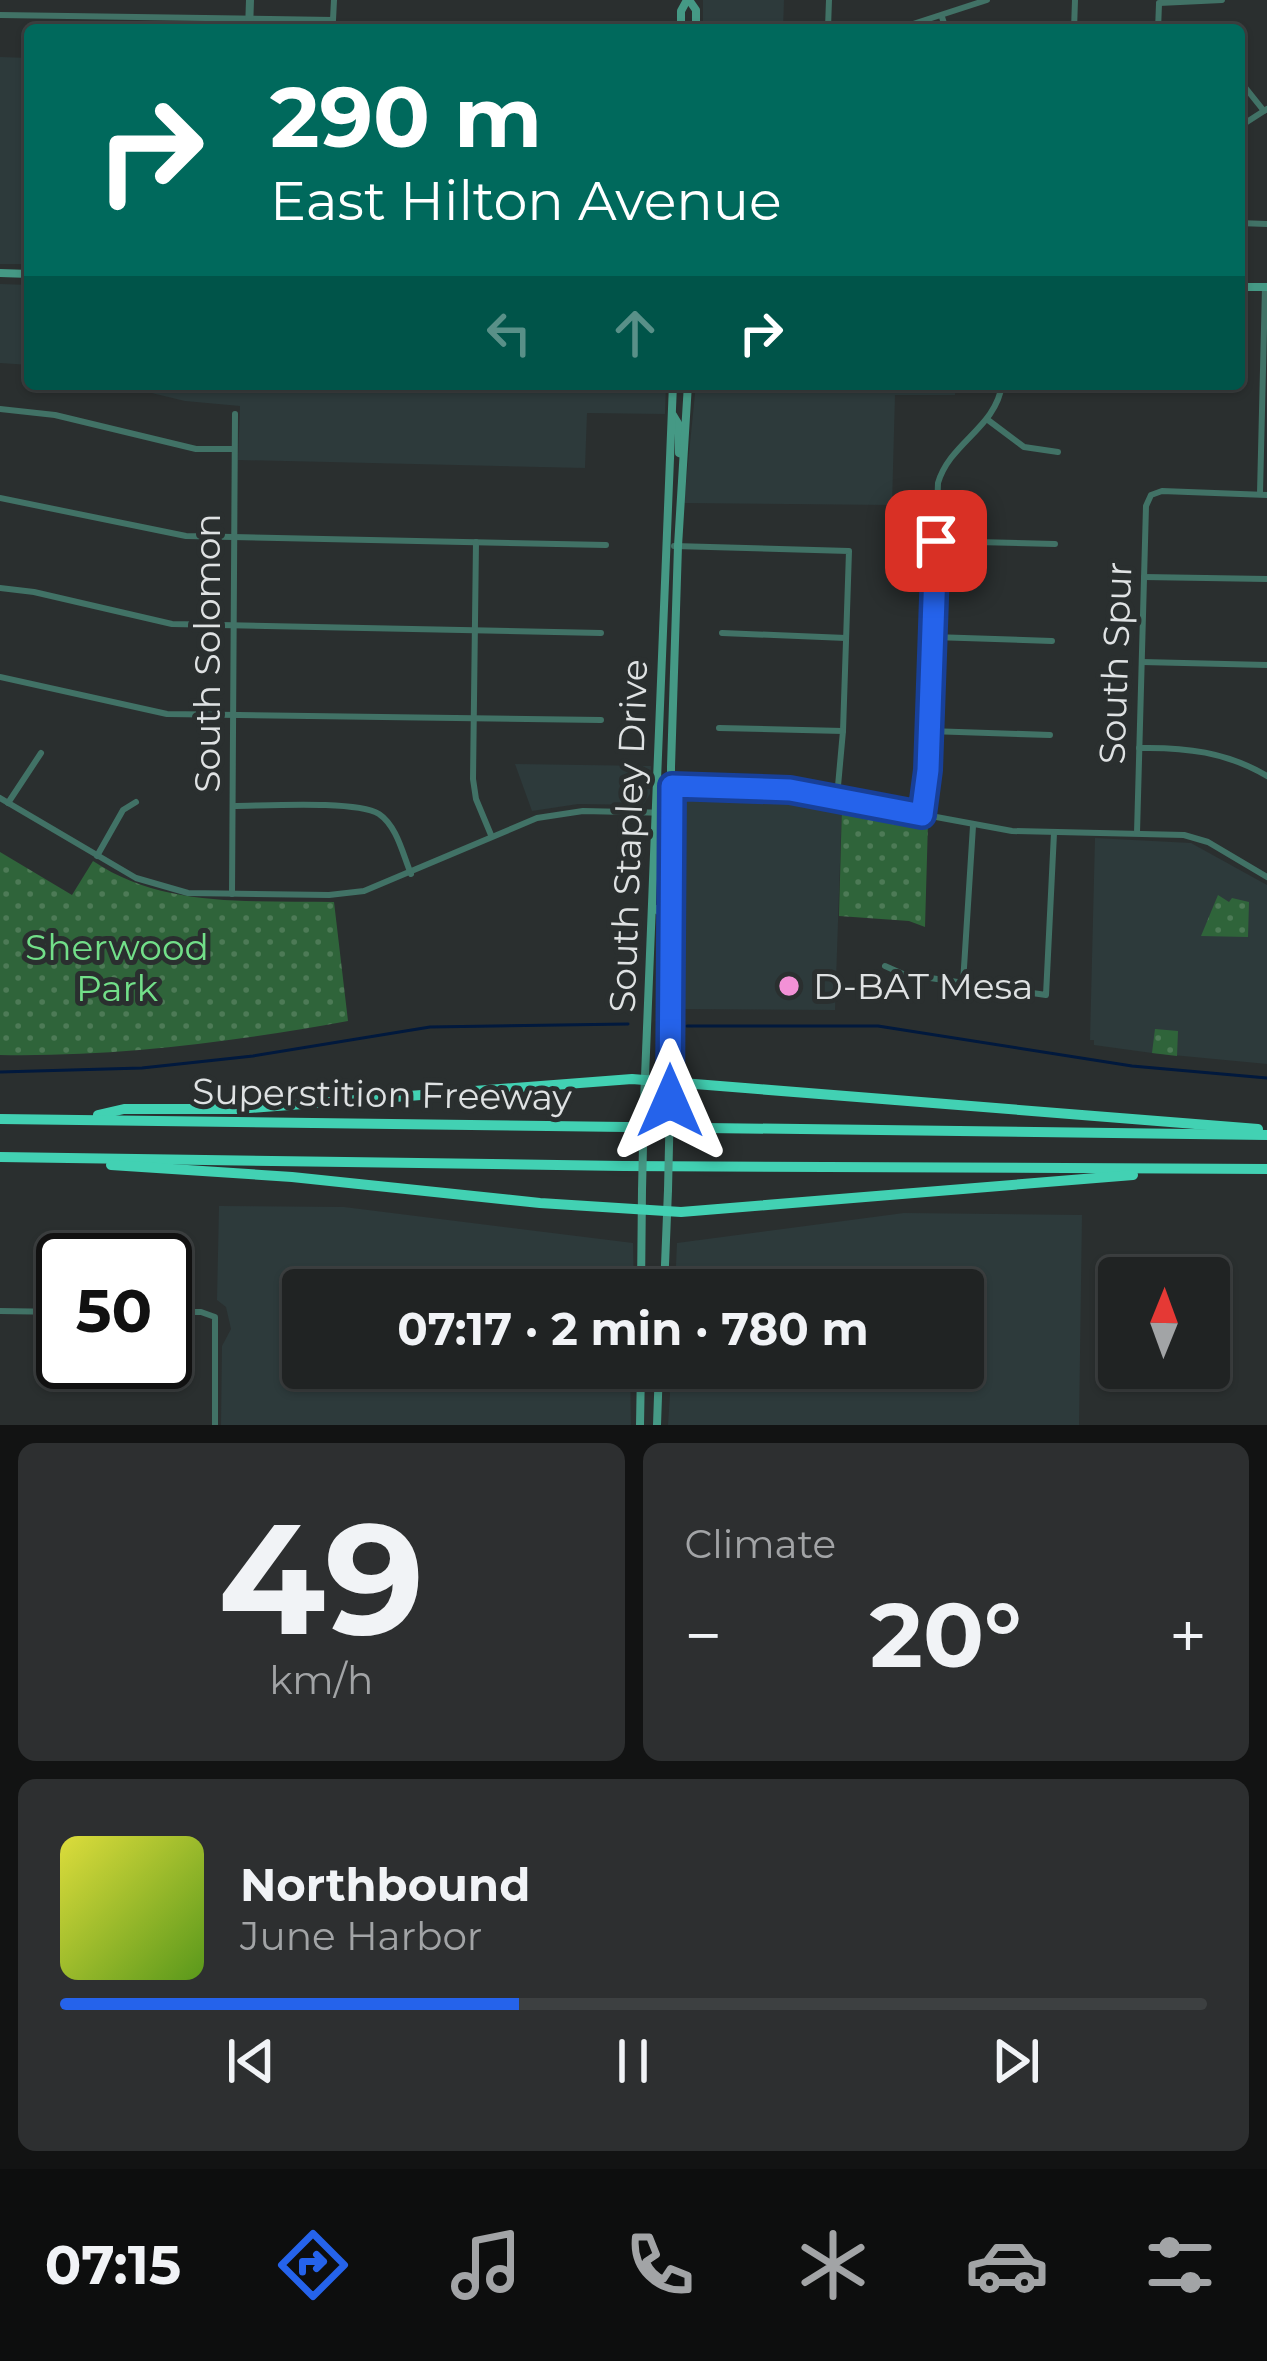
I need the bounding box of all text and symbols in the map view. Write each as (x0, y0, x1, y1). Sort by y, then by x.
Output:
text: 290 m (270, 66, 542, 168)
icon: right (72, 72, 228, 228)
text: East Hilton Avenue (270, 168, 782, 234)
icon: left (476, 300, 542, 366)
icon: ahead (602, 300, 668, 366)
icon: right (728, 300, 794, 366)
pin (885, 490, 987, 592)
icon: arrive (903, 508, 969, 574)
street label: South Solomon (185, 513, 229, 793)
street label: South Spur (1089, 561, 1141, 765)
street label: South Stapley Drive (600, 659, 656, 1013)
park label: Sherwood Park (25, 925, 209, 1010)
place label: D-BAT Mesa (813, 964, 1033, 1008)
marker: D-BAT Mesa (776, 973, 802, 999)
position arrow (607, 1038, 733, 1164)
street label: Superstition Freeway (192, 1069, 573, 1119)
speed limit sign: 50 (36, 1233, 192, 1389)
north arrow (1098, 1257, 1230, 1389)
map controls (1098, 1257, 1230, 1389)
text: 07:17 · 2 min · 780 m (397, 1301, 869, 1356)
text: 49 (218, 1483, 424, 1673)
text: Climate (685, 1520, 836, 1568)
text: 20° (870, 1580, 1022, 1690)
text: − (685, 1595, 722, 1676)
text: + (1169, 1595, 1207, 1676)
text: km/h (269, 1656, 373, 1704)
text: Northbound (240, 1857, 530, 1912)
text: June Harbor (240, 1912, 482, 1960)
icon: previous (218, 2028, 284, 2094)
icon: pause (600, 2028, 666, 2094)
icon: next (983, 2028, 1049, 2094)
icon: directions (271, 2223, 355, 2307)
icon: music (444, 2223, 528, 2307)
icon: phone (618, 2223, 702, 2307)
icon: climate (791, 2223, 875, 2307)
icon: car (965, 2223, 1049, 2307)
icon: filters (1138, 2223, 1222, 2307)
text: 07:15 (45, 2232, 181, 2298)

